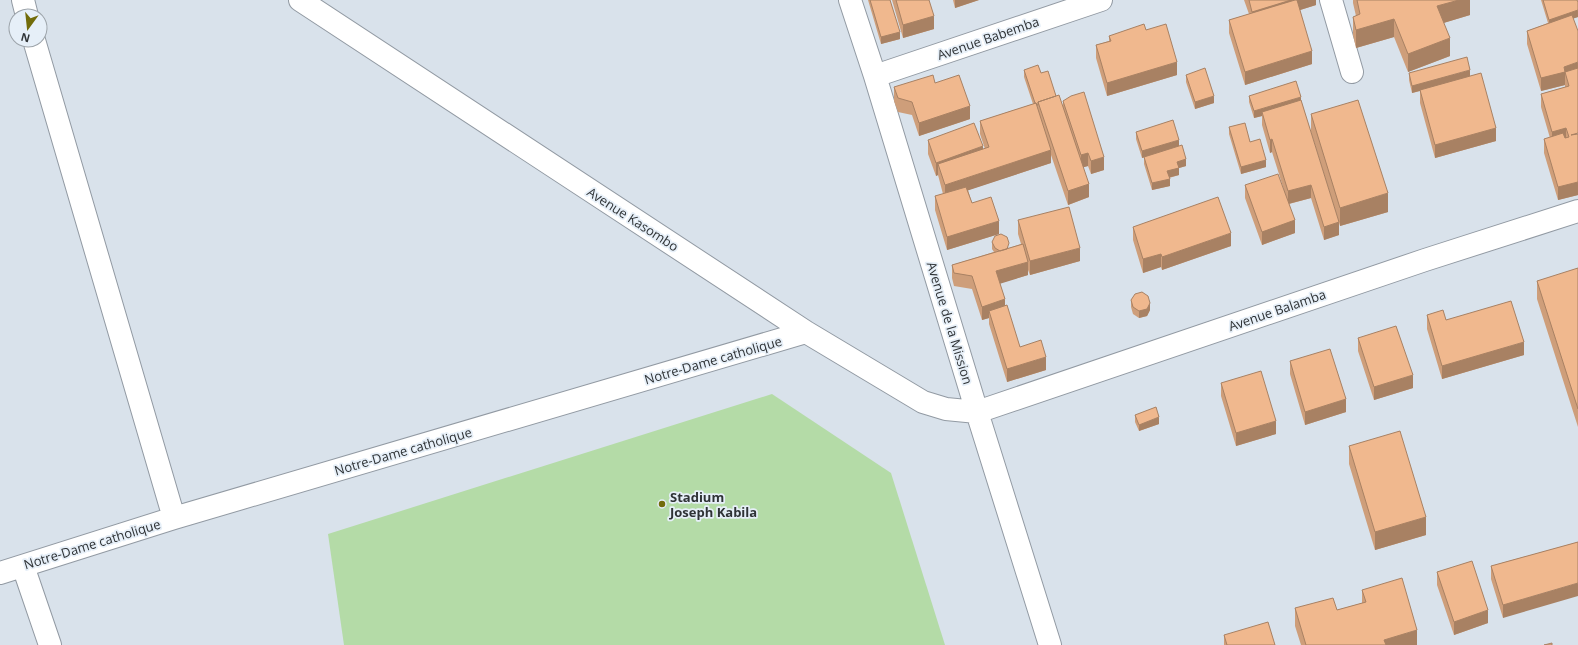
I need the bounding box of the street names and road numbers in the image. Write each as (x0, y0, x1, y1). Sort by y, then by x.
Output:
street label: Avenue Babemba (935, 12, 1041, 64)
street label: Avenue Kasombo (584, 183, 682, 255)
street label: Avenue de la Mission (923, 259, 977, 387)
street label: Avenue Balamba (1226, 285, 1328, 335)
street label: Notre-Dame catholique (642, 332, 784, 388)
street label: Notre-Dame catholique (332, 423, 474, 479)
street label: Notre-Dame catholique (21, 515, 163, 573)

